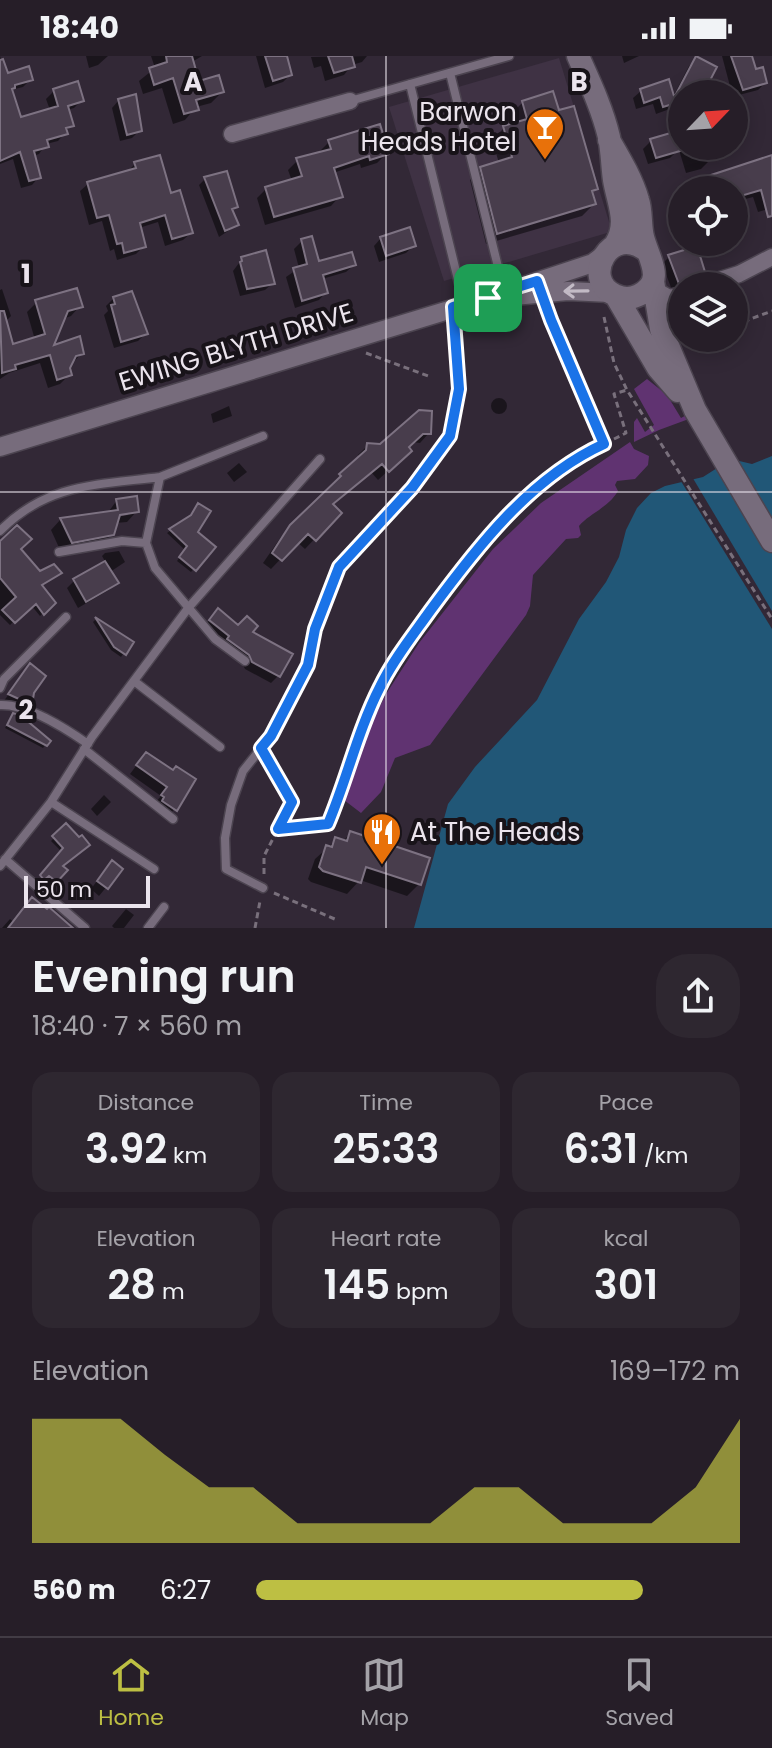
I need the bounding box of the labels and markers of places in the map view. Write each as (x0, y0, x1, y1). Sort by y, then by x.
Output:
place label: Barwon Heads Hotel (361, 94, 517, 160)
bar icon: Barwon Heads Hotel (524, 106, 566, 161)
pin (454, 264, 522, 332)
restaurant icon: At The Heads (361, 811, 403, 866)
place label: At The Heads (410, 814, 581, 850)

